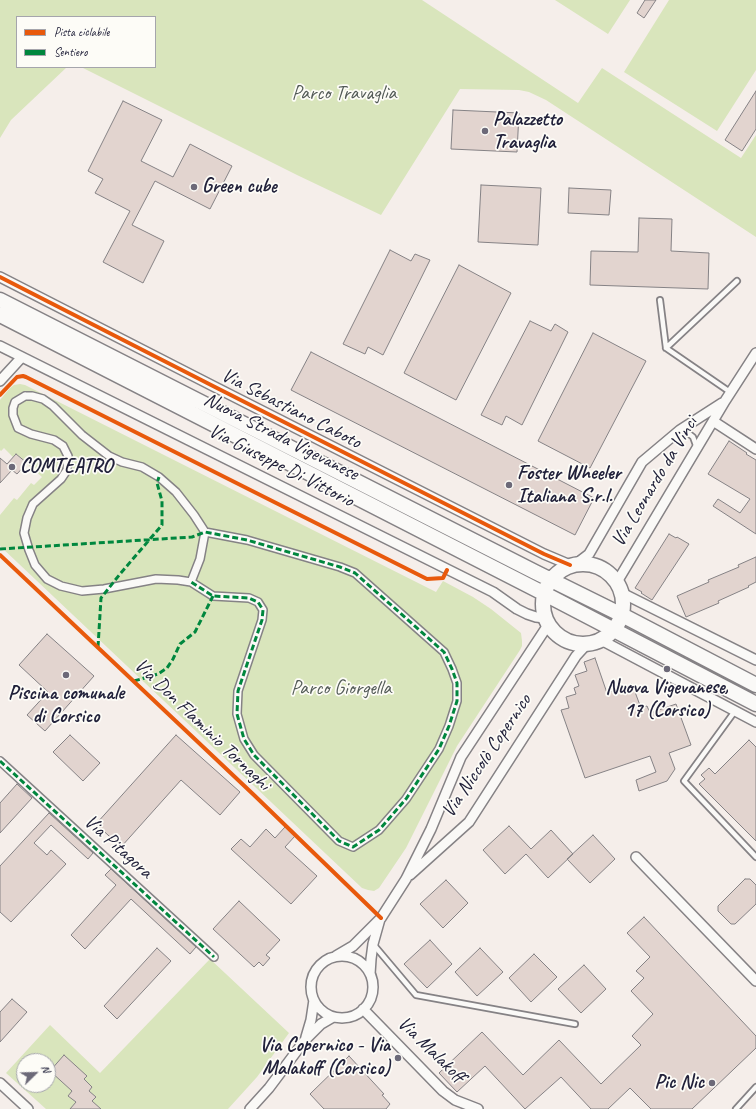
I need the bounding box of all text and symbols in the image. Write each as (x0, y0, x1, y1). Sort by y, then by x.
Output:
legend (16, 16, 156, 68)
text: Pista ciclabile (54, 24, 109, 40)
text: Sentiero (54, 44, 88, 60)
park label: Parco Travaglia (292, 82, 396, 106)
place label: Palazzetto Travaglia (493, 108, 562, 155)
marker: Palazzetto Travaglia (480, 126, 490, 136)
place label: Green cube (202, 175, 277, 199)
marker: Green cube (189, 182, 199, 192)
street label: Via Sebastiano Caboto (217, 363, 365, 455)
street label: Nuova Strada Vigevanese (200, 388, 362, 486)
street label: Via Leonardo da Vinci (607, 413, 703, 551)
street label: Via Giuseppe Di Vittorio (204, 419, 358, 513)
place label: COMTEATRO (20, 455, 112, 479)
marker: COMTEATRO (7, 462, 17, 472)
place label: Foster Wheeler Italiana S.r.l. (517, 462, 621, 509)
marker: Foster Wheeler Italiana S.r.l. (504, 480, 514, 490)
street label: Via Don Flaminio Tornaghi (129, 654, 275, 796)
marker: Nuova Vigevanese, 17 (Corsico) (662, 664, 672, 674)
marker: Piscina comunale di Corsico (61, 670, 71, 680)
place label: Nuova Vigevanese, 17 (Corsico) (605, 676, 729, 723)
park label: Parco Giorgella (291, 677, 391, 701)
place label: Piscina comunale di Corsico (8, 682, 124, 729)
street label: Via Niccolò Copernico (437, 690, 537, 822)
street label: Via Pitagora (79, 810, 157, 884)
street label: Via Malakoff (392, 1012, 470, 1088)
place label: Via Copernico - Via Malakoff (Corsico) (259, 1034, 390, 1081)
north arrow (16, 1053, 56, 1093)
marker: Via Copernico - Via Malakoff (Corsico) (393, 1053, 403, 1063)
text: N (38, 1063, 54, 1075)
place label: Pic Nic (654, 1071, 704, 1095)
marker: Pic Nic (707, 1078, 717, 1088)

